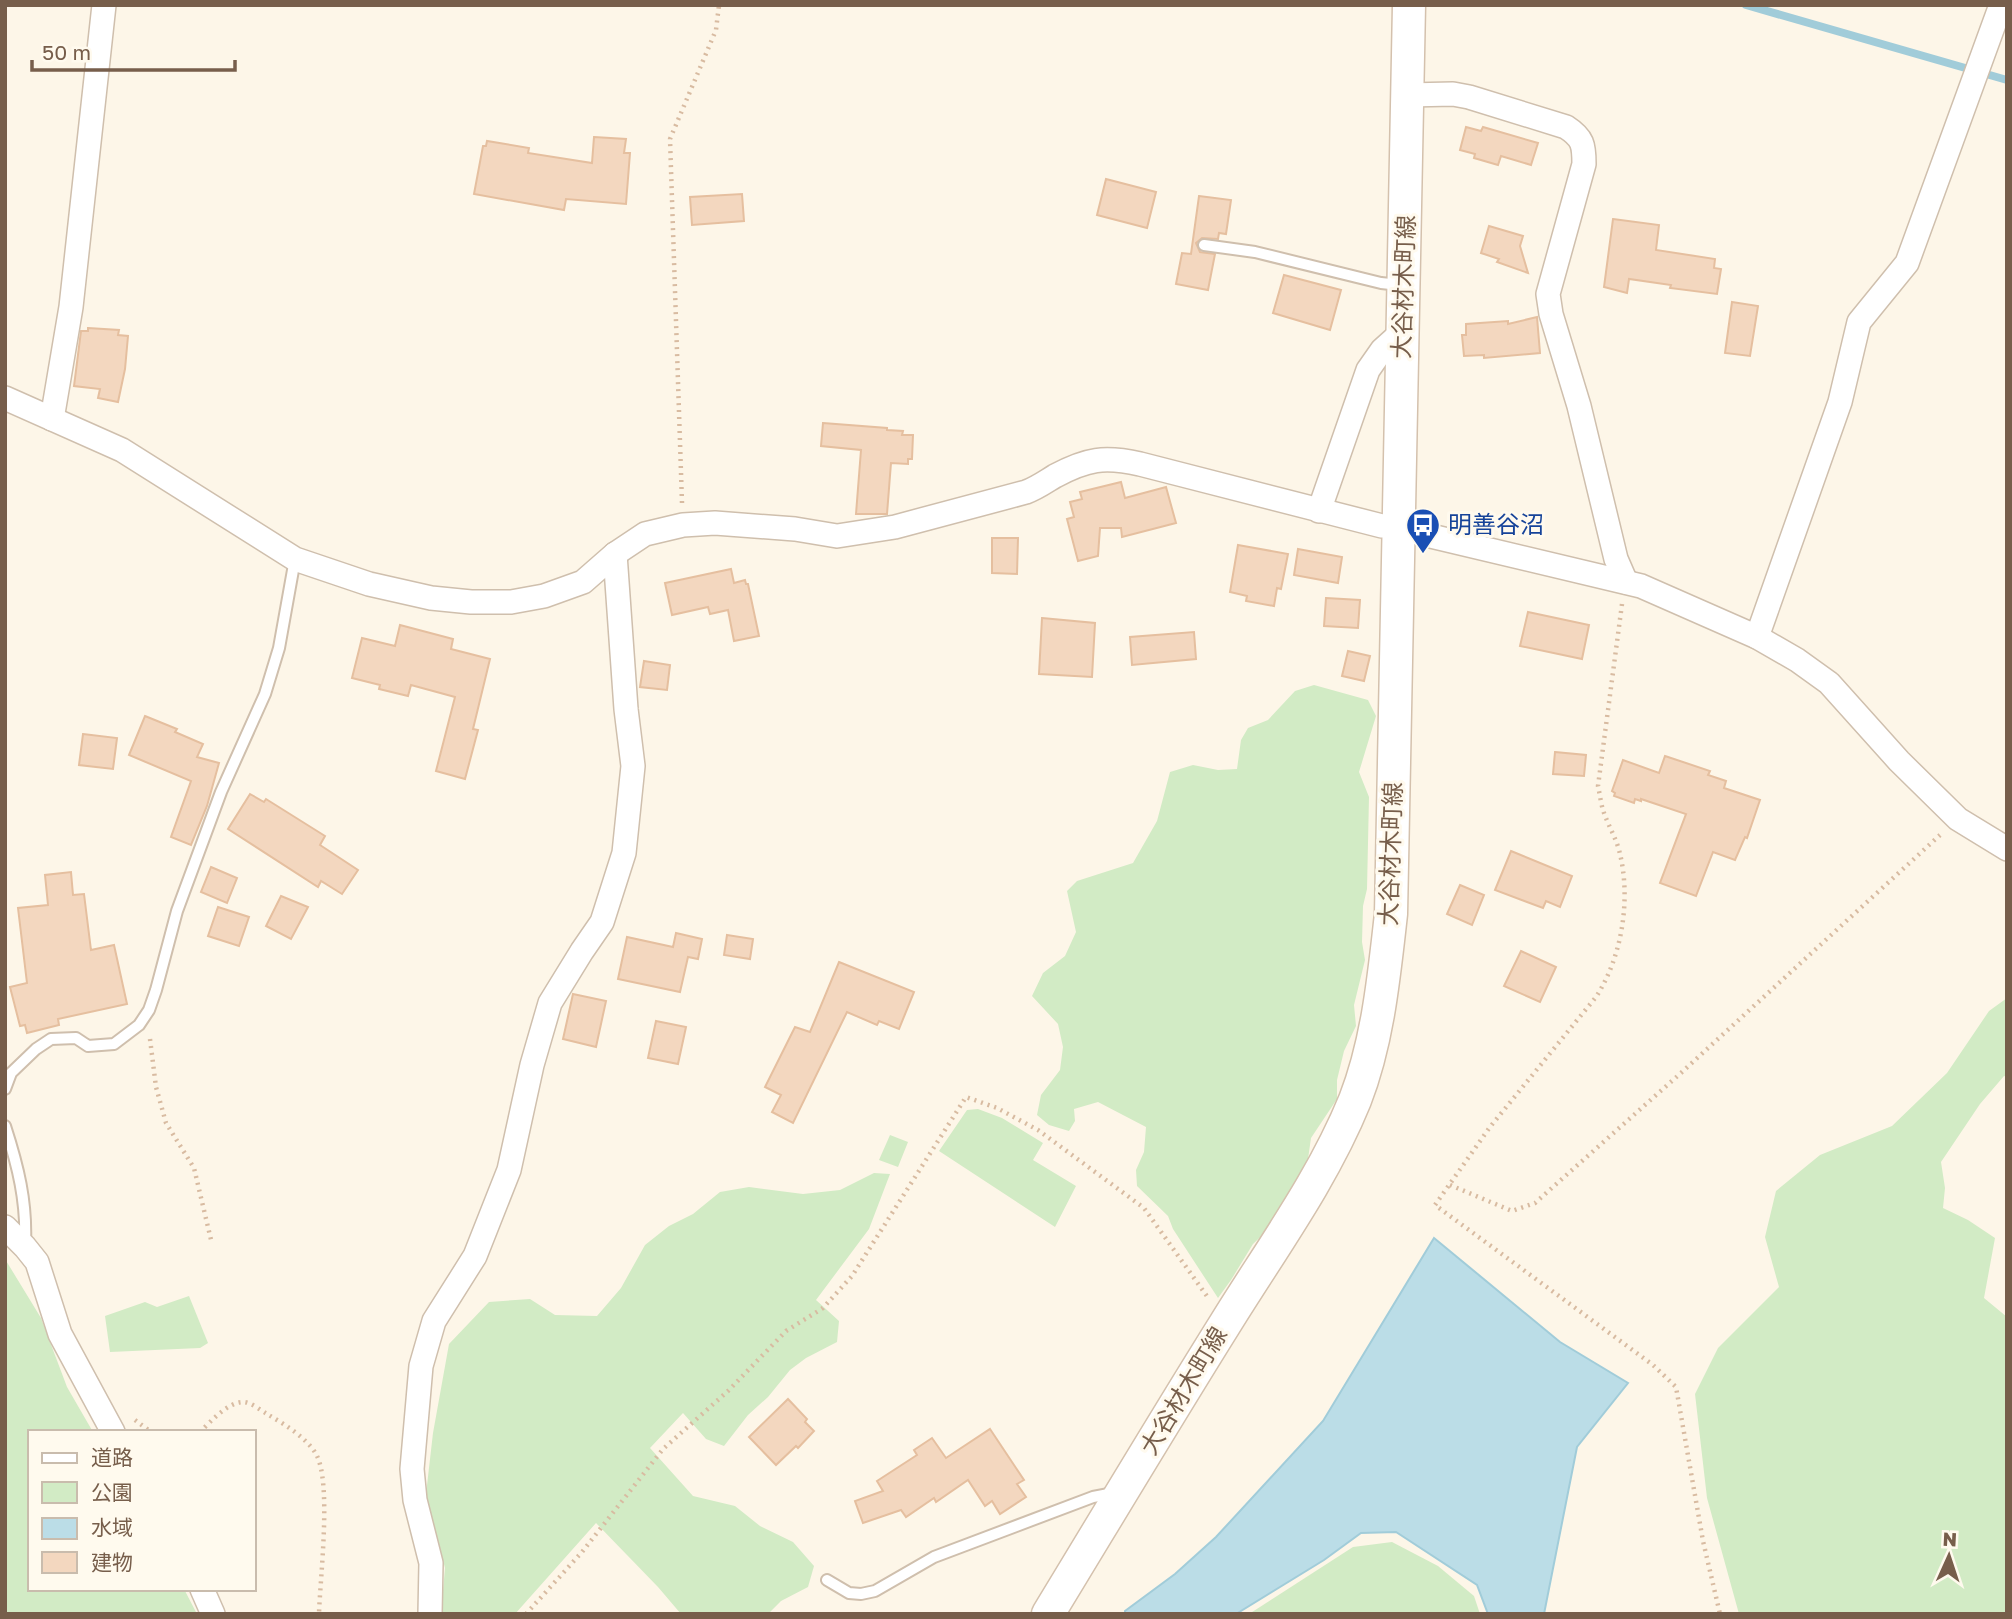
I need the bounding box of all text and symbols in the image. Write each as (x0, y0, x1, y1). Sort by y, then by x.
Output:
scale bar (32, 28, 234, 72)
text: 50 m (42, 39, 91, 65)
street label: 大谷材木町線 (1385, 214, 1420, 359)
bus stop icon: 明善谷沼 (1404, 506, 1442, 555)
place label: 明善谷沼 (1448, 509, 1544, 538)
street label: 大谷材木町線 (1372, 781, 1407, 926)
street label: 大谷材木町線 (1133, 1321, 1232, 1459)
legend (28, 1430, 256, 1591)
text: 道路 (91, 1444, 133, 1470)
text: 公園 (91, 1479, 133, 1505)
text: 水域 (91, 1514, 133, 1540)
north arrow (1914, 1521, 1984, 1591)
text: N (1942, 1527, 1958, 1550)
text: 建物 (91, 1549, 133, 1575)

